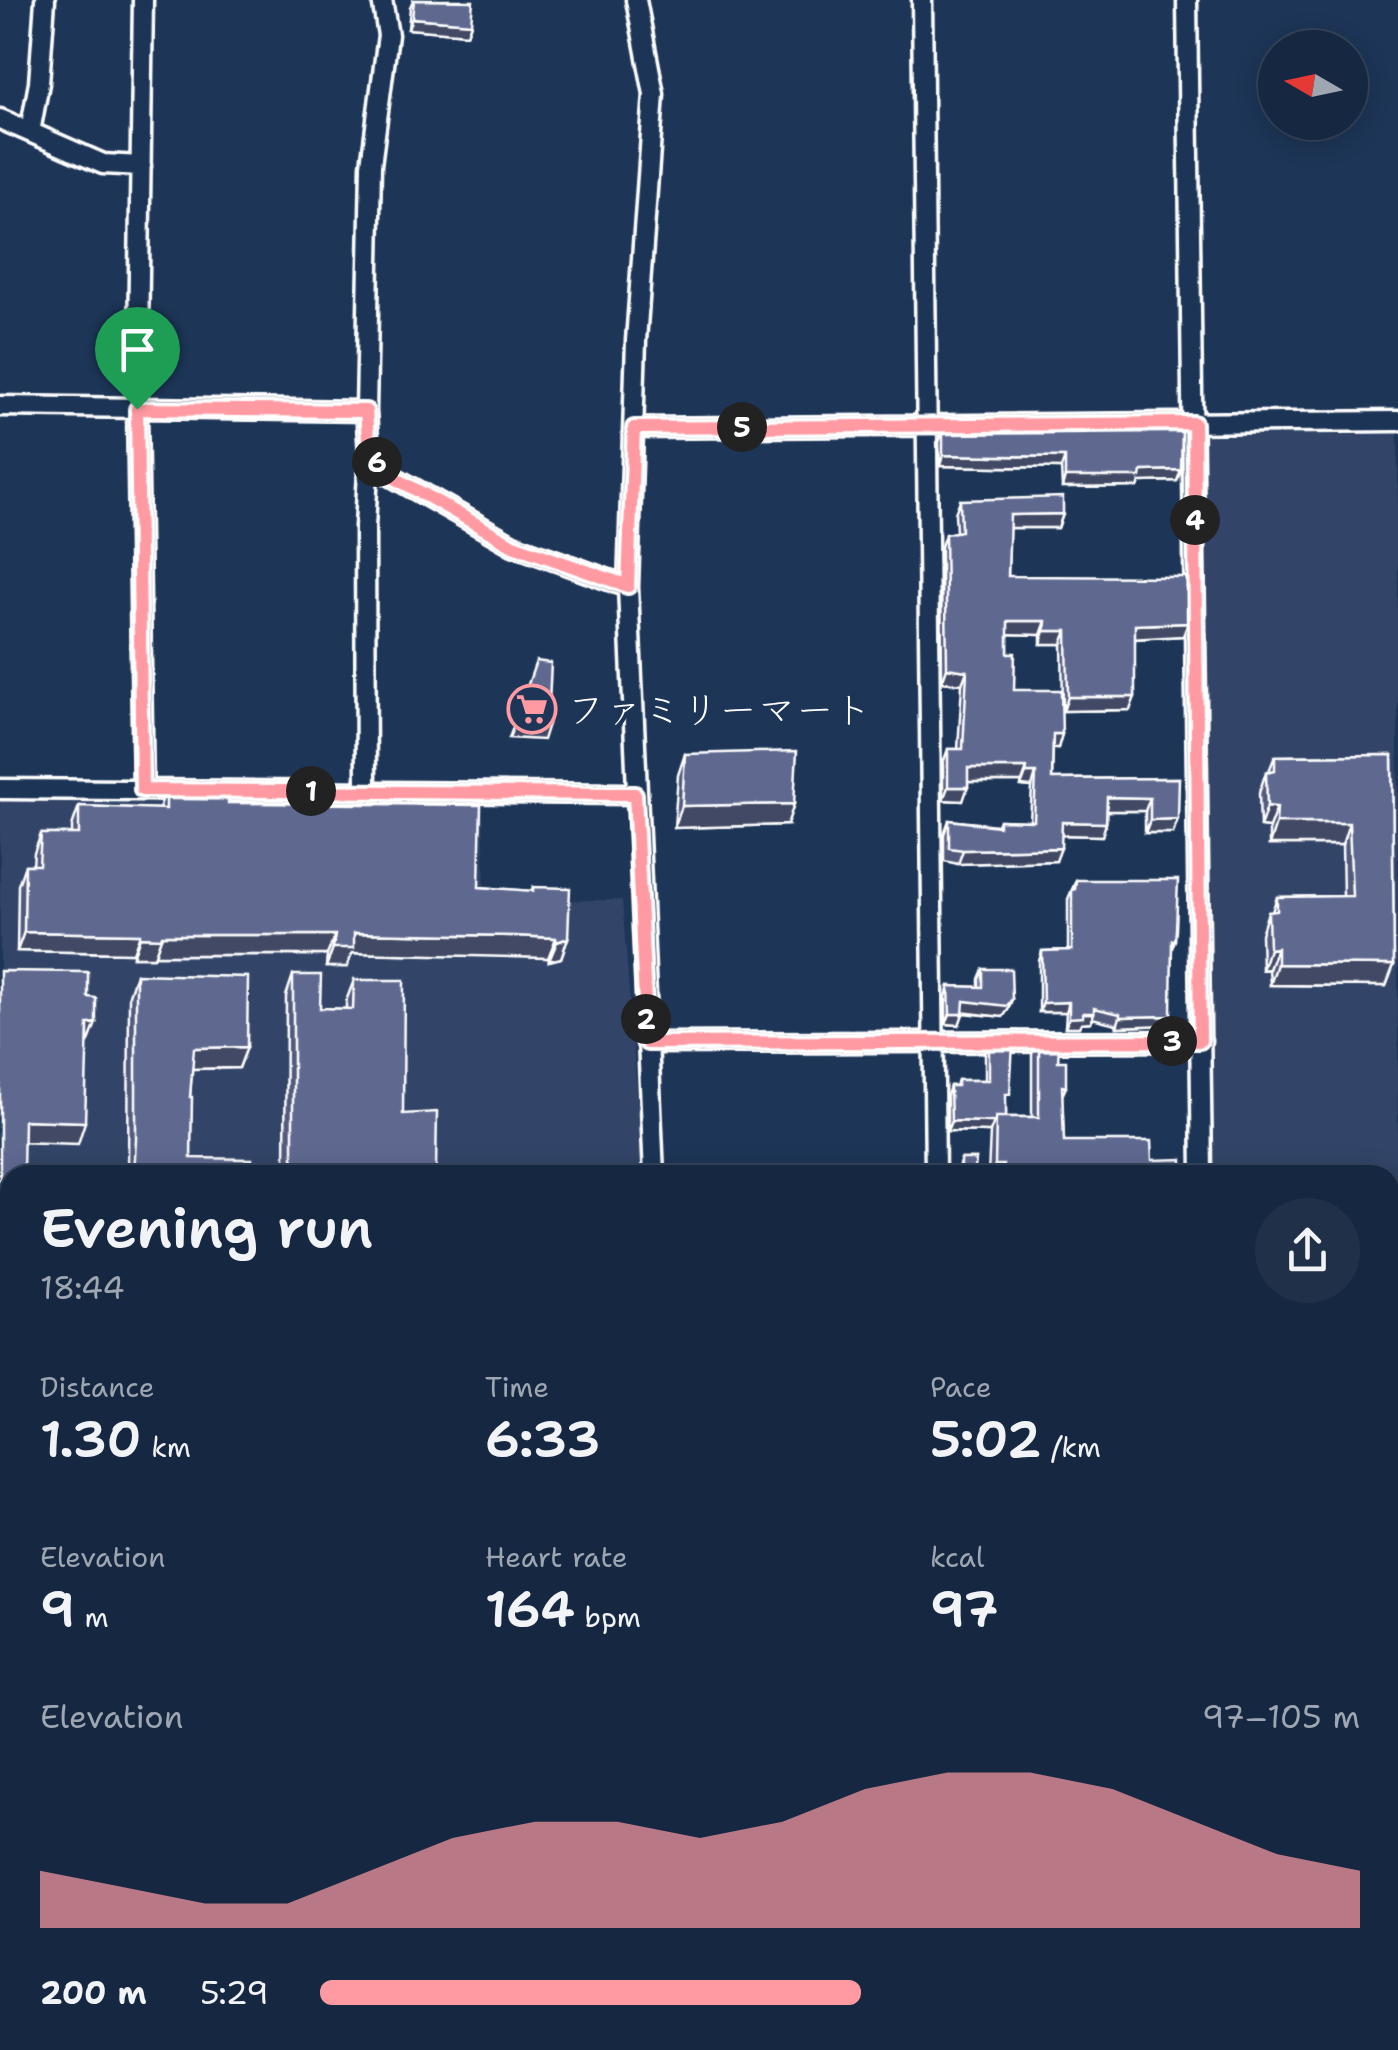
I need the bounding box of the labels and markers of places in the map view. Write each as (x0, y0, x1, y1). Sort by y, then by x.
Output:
pin (95, 307, 180, 410)
pin: 5 (717, 402, 767, 452)
pin: 6 (352, 437, 402, 487)
pin: 4 (1170, 495, 1220, 545)
supermarket icon: ファミリーマート (506, 683, 558, 735)
place label: ファミリーマート (567, 684, 872, 735)
pin: 1 (286, 766, 336, 816)
pin: 2 (621, 994, 671, 1044)
pin: 3 (1147, 1016, 1197, 1066)

